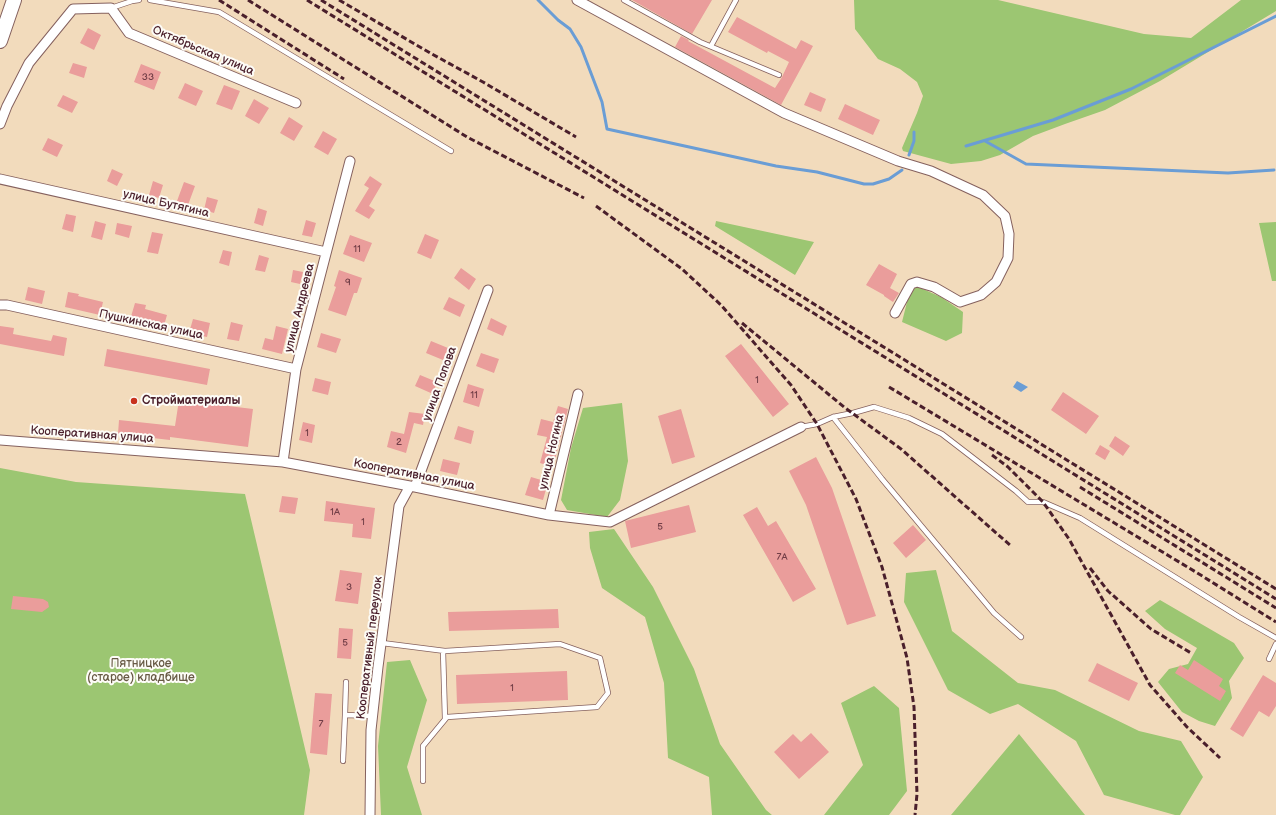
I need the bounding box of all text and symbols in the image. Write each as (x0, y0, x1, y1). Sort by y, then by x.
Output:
street label: Октябрьская улица (150, 23, 256, 79)
house number: 33 (142, 71, 154, 83)
street label: улица Бутягина (122, 187, 210, 221)
house number: 11 (353, 243, 361, 255)
street label: улица Андреева (282, 262, 318, 354)
house number: 9 (345, 276, 351, 288)
street label: Пушкинская улица (98, 307, 204, 343)
street label: улица Попова (420, 345, 460, 423)
house number: 1 (755, 374, 759, 386)
house number: 11 (470, 389, 478, 401)
place label: Стройматериалы (142, 394, 240, 408)
marker: Стройматериалы (129, 396, 139, 406)
street label: улица Ногина (536, 413, 568, 491)
street label: Кооперативная улица (30, 424, 154, 446)
house number: 1 (305, 427, 309, 439)
house number: 2 (396, 436, 402, 448)
street label: Кооперативная улица (352, 456, 476, 494)
house number: 1А (330, 506, 340, 518)
house number: 1 (361, 516, 365, 528)
house number: 5 (657, 521, 663, 533)
house number: 7А (777, 551, 787, 563)
street label: Кооперативный переулок (354, 576, 386, 720)
house number: 3 (346, 581, 352, 593)
house number: 5 (342, 637, 348, 649)
park label: Пятницкое (старое) кладбище (87, 657, 195, 685)
house number: 1 (510, 682, 514, 694)
house number: 7 (319, 718, 323, 730)

